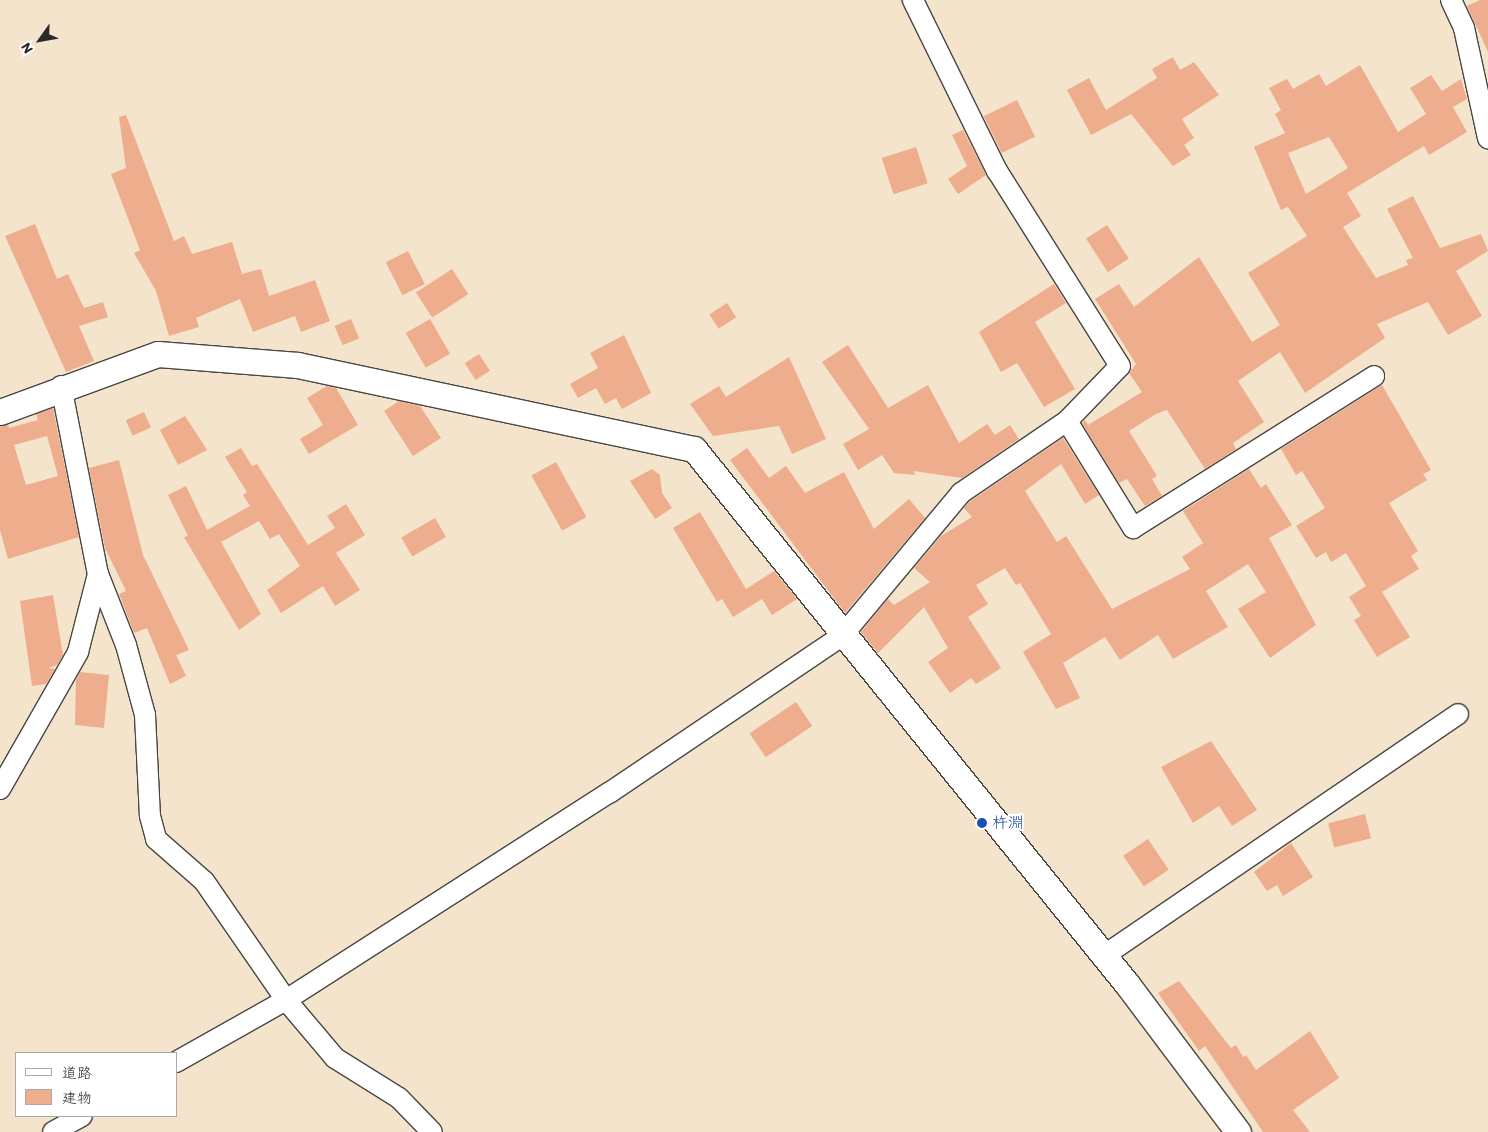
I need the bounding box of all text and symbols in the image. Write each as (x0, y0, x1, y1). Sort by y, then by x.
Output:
north arrow (15, 15, 65, 65)
text: N (17, 40, 37, 57)
place label: 杵淵 (992, 813, 1024, 833)
marker: 杵淵 (976, 817, 988, 829)
legend (15, 1052, 178, 1117)
text: 道路 (62, 1064, 92, 1082)
text: 建物 (62, 1089, 92, 1107)

